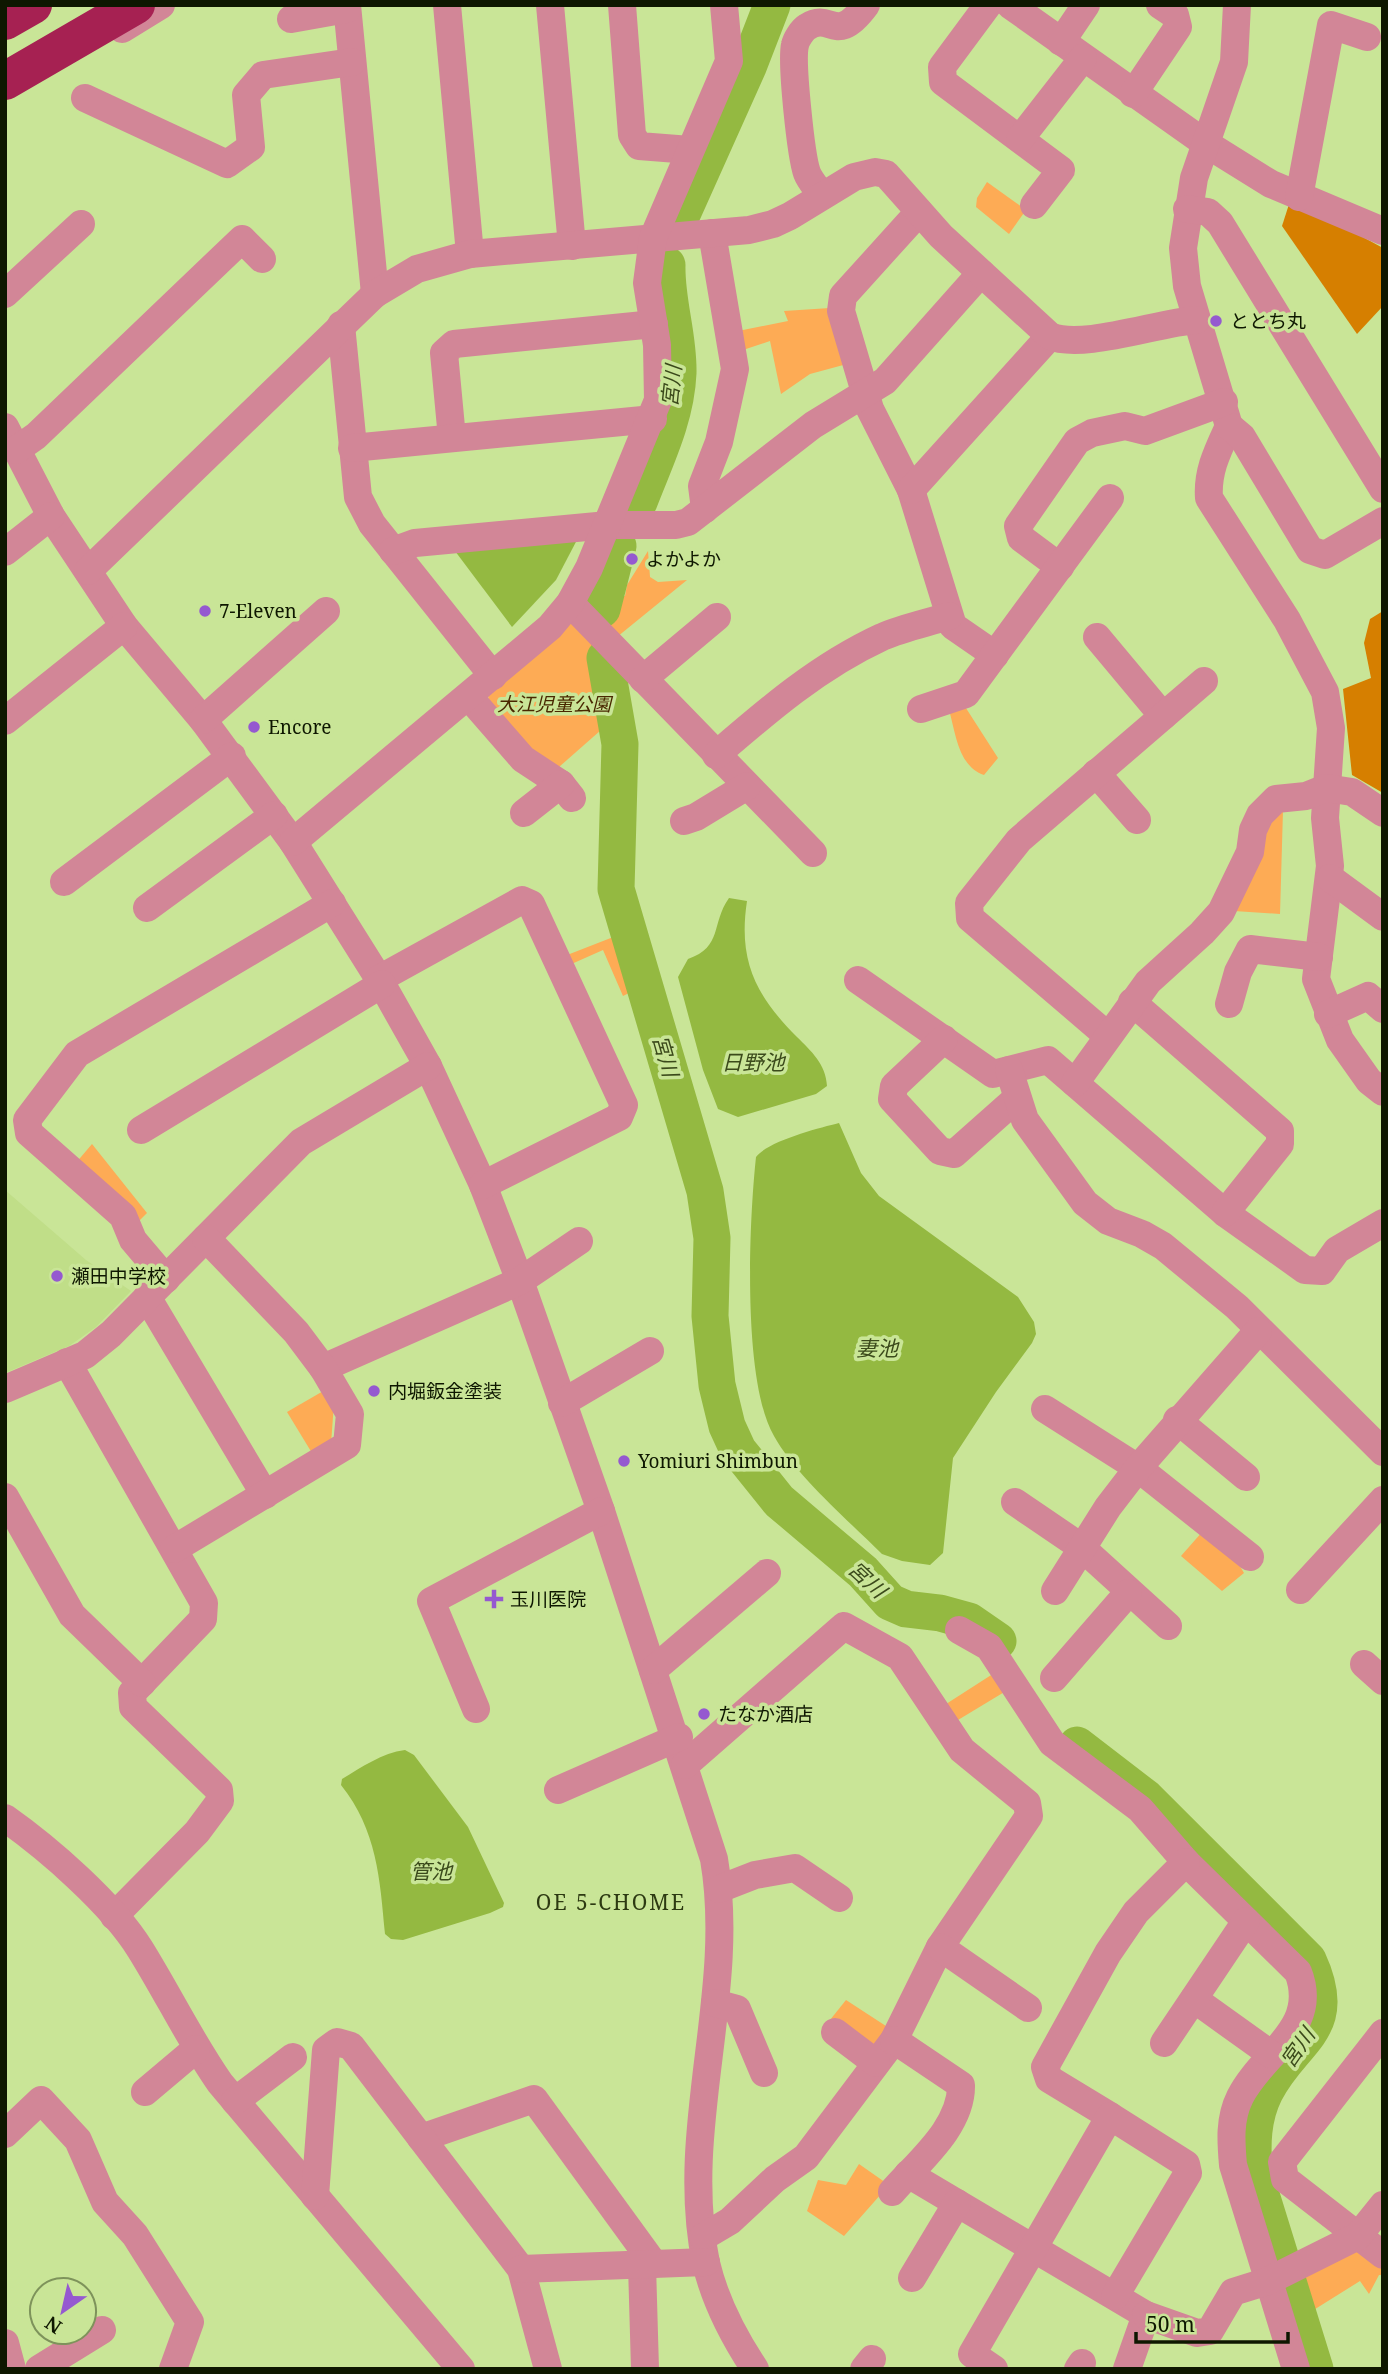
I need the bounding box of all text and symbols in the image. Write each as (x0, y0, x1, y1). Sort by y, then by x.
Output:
place label: ととち丸 (1230, 308, 1306, 334)
marker: ととち丸 (1208, 313, 1224, 329)
water label: 宮川 (655, 362, 687, 408)
place label: よかよか (646, 546, 721, 572)
marker: よかよか (624, 551, 640, 567)
place label: 7-Eleven (219, 598, 297, 624)
marker: 7-Eleven (197, 603, 213, 619)
park label: 大江児童公園 (497, 691, 614, 717)
place label: Encore (268, 714, 332, 740)
marker: Encore (246, 719, 262, 735)
water label: 宮川 (647, 1032, 686, 1082)
water label: 日野池 (722, 1048, 786, 1076)
place label: 瀬田中学校 (71, 1263, 166, 1289)
marker: 瀬田中学校 (49, 1268, 65, 1284)
water label: 妻池 (856, 1334, 900, 1362)
place label: 内堀鈑金塗装 (388, 1378, 502, 1404)
marker: 内堀鈑金塗装 (366, 1383, 382, 1399)
place label: Yomiuri Shimbun (637, 1448, 798, 1474)
marker: Yomiuri Shimbun (616, 1453, 632, 1469)
water label: 宮川 (843, 1555, 894, 1605)
place label: 玉川医院 (510, 1586, 586, 1612)
marker: 玉川医院 (484, 1589, 504, 1609)
place label: たなか酒店 (718, 1701, 813, 1727)
marker: たなか酒店 (696, 1706, 712, 1722)
water label: 管池 (410, 1857, 454, 1885)
district label: OE 5-CHOME (536, 1888, 686, 1916)
water label: 宮川 (1274, 2021, 1322, 2073)
north arrow (28, 2276, 98, 2346)
scale bar (1136, 2300, 1288, 2344)
text: N (40, 2310, 67, 2340)
text: 50 m (1146, 2310, 1195, 2338)

